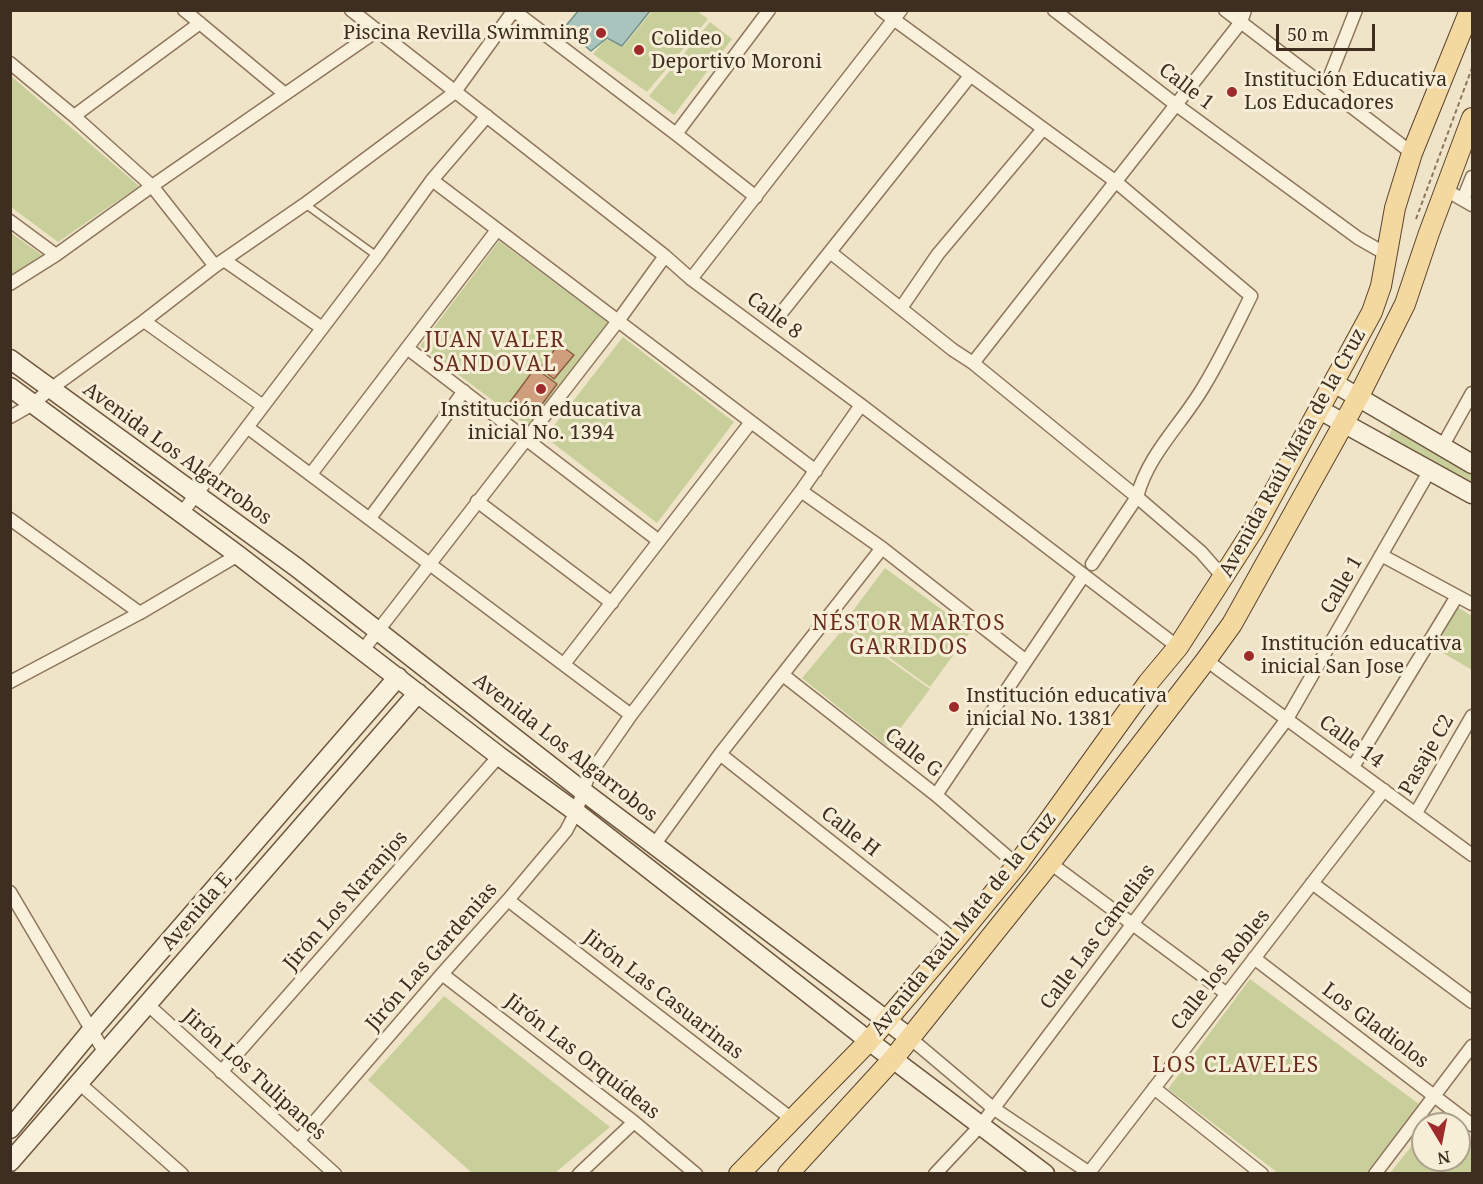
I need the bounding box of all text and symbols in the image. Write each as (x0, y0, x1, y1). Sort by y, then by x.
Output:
scale bar (1279, 12, 1378, 50)
place label: Piscina Revilla Swimming (343, 21, 589, 45)
text: 50 m (1287, 22, 1329, 46)
marker: Piscina Revilla Swimming (594, 26, 608, 40)
place label: Colideo Deportivo Moroni (651, 27, 822, 74)
marker: Colideo Deportivo Moroni (632, 43, 646, 57)
street label: Calle 1 (1154, 58, 1218, 116)
place label: Institución Educativa Los Educadores (1244, 68, 1447, 115)
marker: Institución Educativa Los Educadores (1225, 85, 1239, 99)
street label: Calle 8 (742, 287, 806, 345)
street label: Avenida Raúl Mata de la Cruz (1214, 324, 1372, 582)
district label: JUAN VALER SANDOVAL (425, 328, 565, 378)
street label: Avenida Los Algarrobos (78, 378, 276, 530)
marker: Institución educativa inicial No. 1394 (534, 382, 548, 396)
place label: Institución educativa inicial No. 1394 (440, 398, 642, 445)
street label: Calle 1 (1316, 552, 1368, 618)
district label: NÉSTOR MARTOS GARRIDOS (812, 611, 1006, 661)
place label: Institución educativa inicial San Jose (1261, 632, 1462, 679)
marker: Institución educativa inicial San Jose (1242, 649, 1256, 663)
street label: Avenida Los Algarrobos (468, 669, 662, 827)
place label: Institución educativa inicial No. 1381 (966, 684, 1167, 731)
marker: Institución educativa inicial No. 1381 (947, 700, 961, 714)
street label: Calle 14 (1314, 710, 1388, 774)
street label: Pasaje C2 (1394, 710, 1460, 800)
street label: Calle G (880, 723, 946, 783)
street label: Calle H (816, 802, 884, 862)
street label: Avenida Raúl Mata de la Cruz (866, 807, 1062, 1041)
street label: Jirón Los Naranjos (279, 826, 413, 976)
street label: Calle Las Camelias (1036, 860, 1160, 1014)
street label: Avenida E (157, 868, 237, 956)
street label: Jirón Las Gardenias (361, 878, 503, 1036)
street label: Calle los Robles (1166, 905, 1276, 1035)
street label: Jirón Las Casuarinas (578, 925, 748, 1065)
street label: Los Gladiolos (1317, 978, 1433, 1074)
street label: Jirón Las Orquídeas (500, 989, 664, 1125)
street label: Jirón Los Tulipanes (177, 1004, 331, 1146)
district label: LOS CLAVELES (1152, 1053, 1320, 1079)
north arrow (1411, 1112, 1471, 1172)
text: N (1436, 1146, 1452, 1170)

